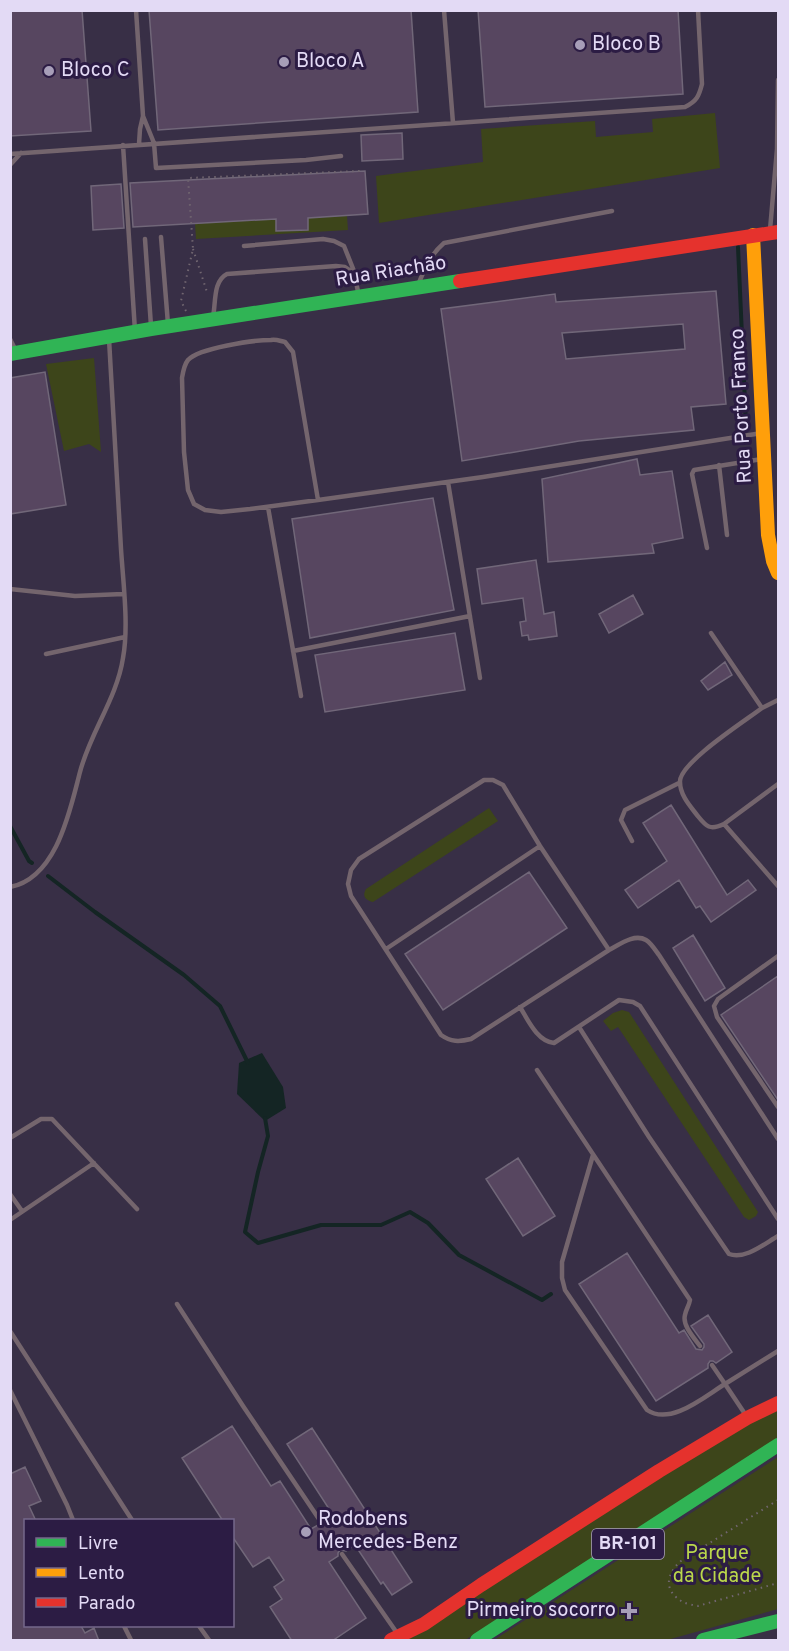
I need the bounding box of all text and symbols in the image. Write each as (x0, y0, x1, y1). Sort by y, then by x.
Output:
place label: Bloco B (592, 32, 661, 58)
marker: Bloco B (573, 38, 587, 52)
place label: Bloco A (296, 49, 365, 75)
marker: Bloco A (277, 55, 291, 69)
place label: Bloco C (61, 58, 130, 84)
marker: Bloco C (42, 64, 56, 78)
street label: Rua Riachão (334, 250, 448, 294)
street label: Rua Porto Franco (725, 328, 759, 484)
place label: Rodobens Mercedes-Benz (318, 1507, 458, 1556)
legend (24, 1519, 234, 1627)
marker: Rodobens Mercedes-Benz (299, 1525, 313, 1539)
road number: BR-101 (592, 1529, 664, 1559)
text: Livre (78, 1533, 118, 1556)
park label: Parque da Cidade (673, 1541, 761, 1590)
text: Lento (78, 1563, 124, 1586)
text: Parado (78, 1593, 135, 1616)
place label: Pirmeiro socorro (466, 1598, 616, 1624)
marker: Pirmeiro socorro (620, 1602, 638, 1620)

